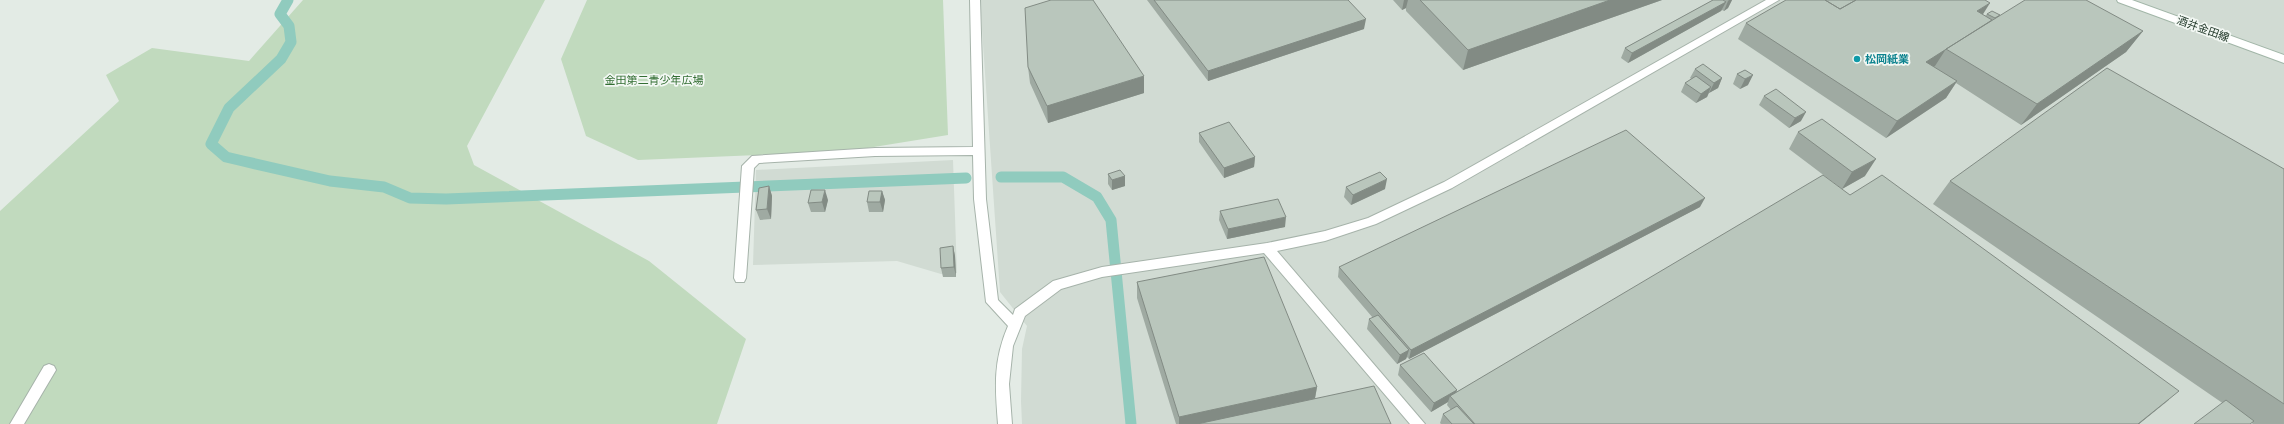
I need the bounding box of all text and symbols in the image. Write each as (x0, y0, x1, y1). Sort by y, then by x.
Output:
street label: 酒井金田線 (2175, 13, 2231, 45)
place label: 松岡紙業 (1865, 52, 1909, 67)
marker: 松岡紙業 (1852, 54, 1862, 64)
park label: 金田第二青少年広場 (605, 73, 704, 88)

